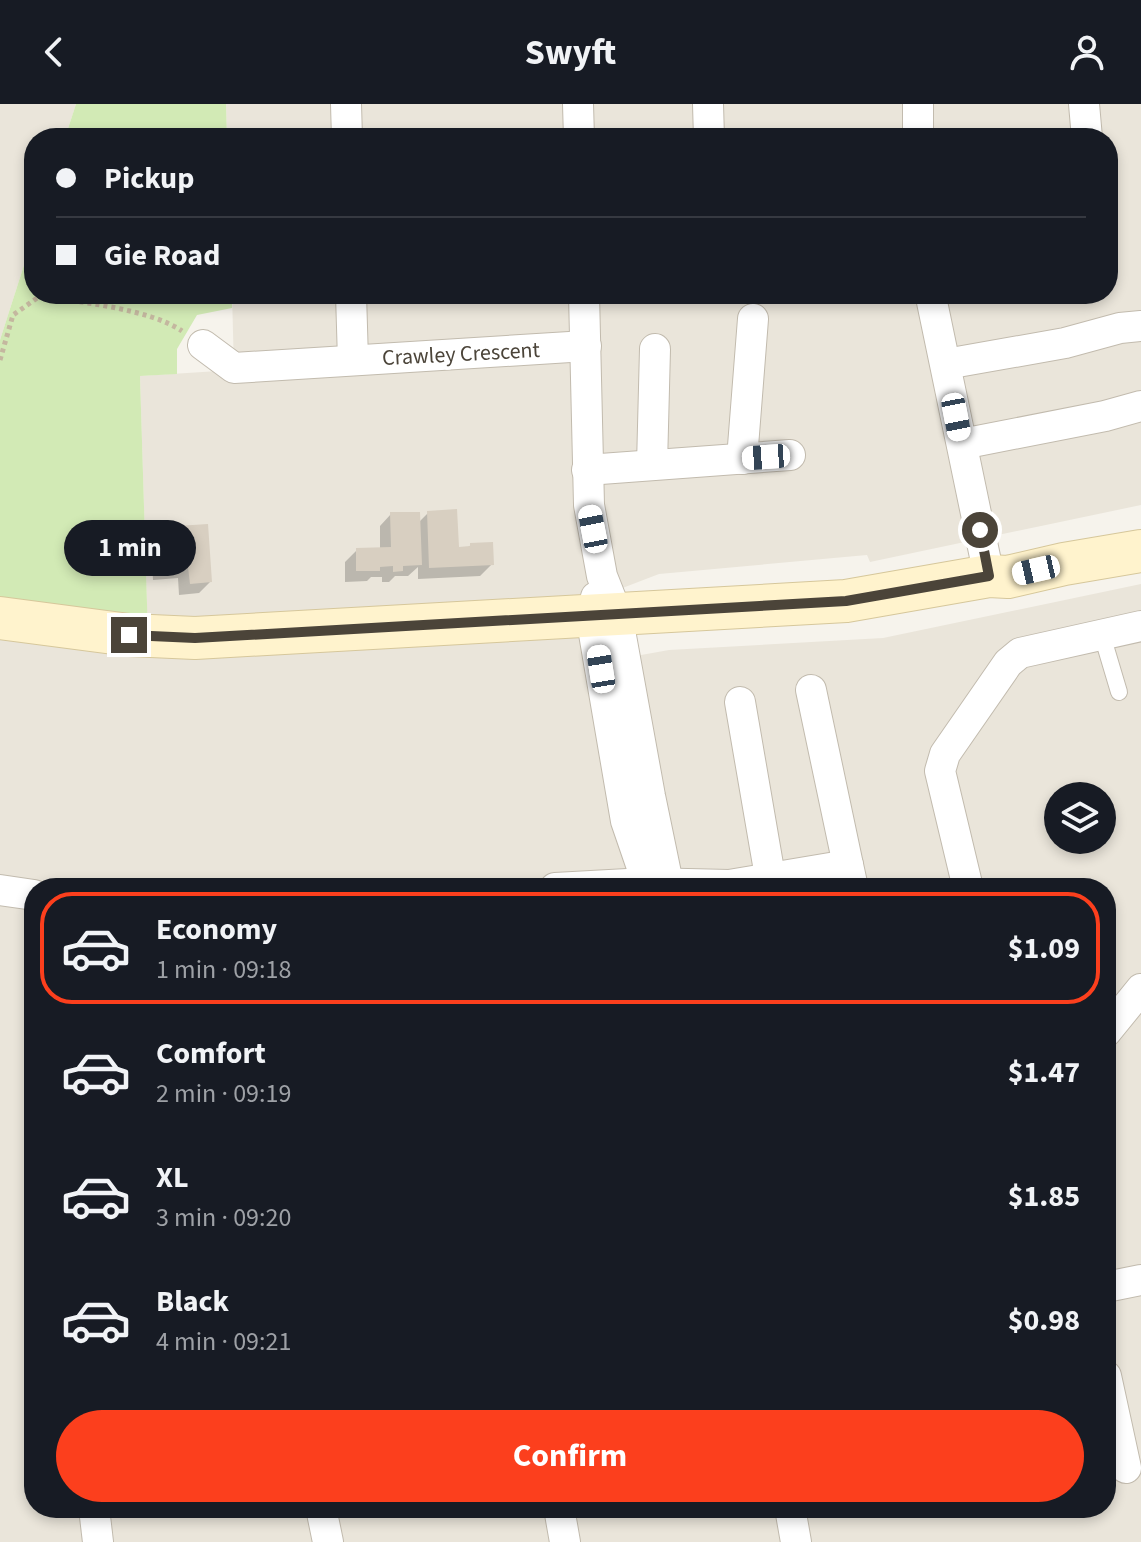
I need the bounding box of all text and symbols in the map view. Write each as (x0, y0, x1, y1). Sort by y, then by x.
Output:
text: Swyft (525, 27, 616, 78)
icon: back (32, 30, 76, 74)
icon: person (1065, 30, 1109, 74)
text: Pickup (104, 157, 194, 200)
text: Gie Road (104, 234, 220, 277)
street label: Crawley Crescent (381, 334, 541, 374)
car (940, 391, 972, 443)
car (741, 443, 791, 471)
car (577, 503, 609, 555)
route start (962, 512, 998, 548)
callout: 1 min (63, 519, 195, 575)
text: 1 min (98, 529, 162, 566)
car (1010, 553, 1062, 587)
route end (111, 617, 147, 653)
car (585, 643, 617, 695)
map controls (1044, 782, 1116, 854)
button: layers (1044, 782, 1116, 854)
text: Economy (156, 908, 277, 951)
icon: car (60, 912, 132, 984)
text: $1.09 (1008, 927, 1080, 970)
text: 1 min · 09:18 (156, 951, 291, 988)
text: Comfort (156, 1032, 266, 1075)
icon: car (60, 1036, 132, 1108)
text: $1.47 (1008, 1051, 1080, 1094)
text: 2 min · 09:19 (156, 1075, 291, 1112)
text: XL (156, 1156, 189, 1199)
icon: car (60, 1160, 132, 1232)
text: $1.85 (1008, 1175, 1080, 1218)
text: 3 min · 09:20 (156, 1199, 291, 1236)
text: Black (156, 1280, 229, 1323)
icon: car (60, 1284, 132, 1356)
text: $0.98 (1008, 1299, 1080, 1342)
text: 4 min · 09:21 (156, 1323, 291, 1360)
button: Confirm (56, 1410, 1084, 1502)

